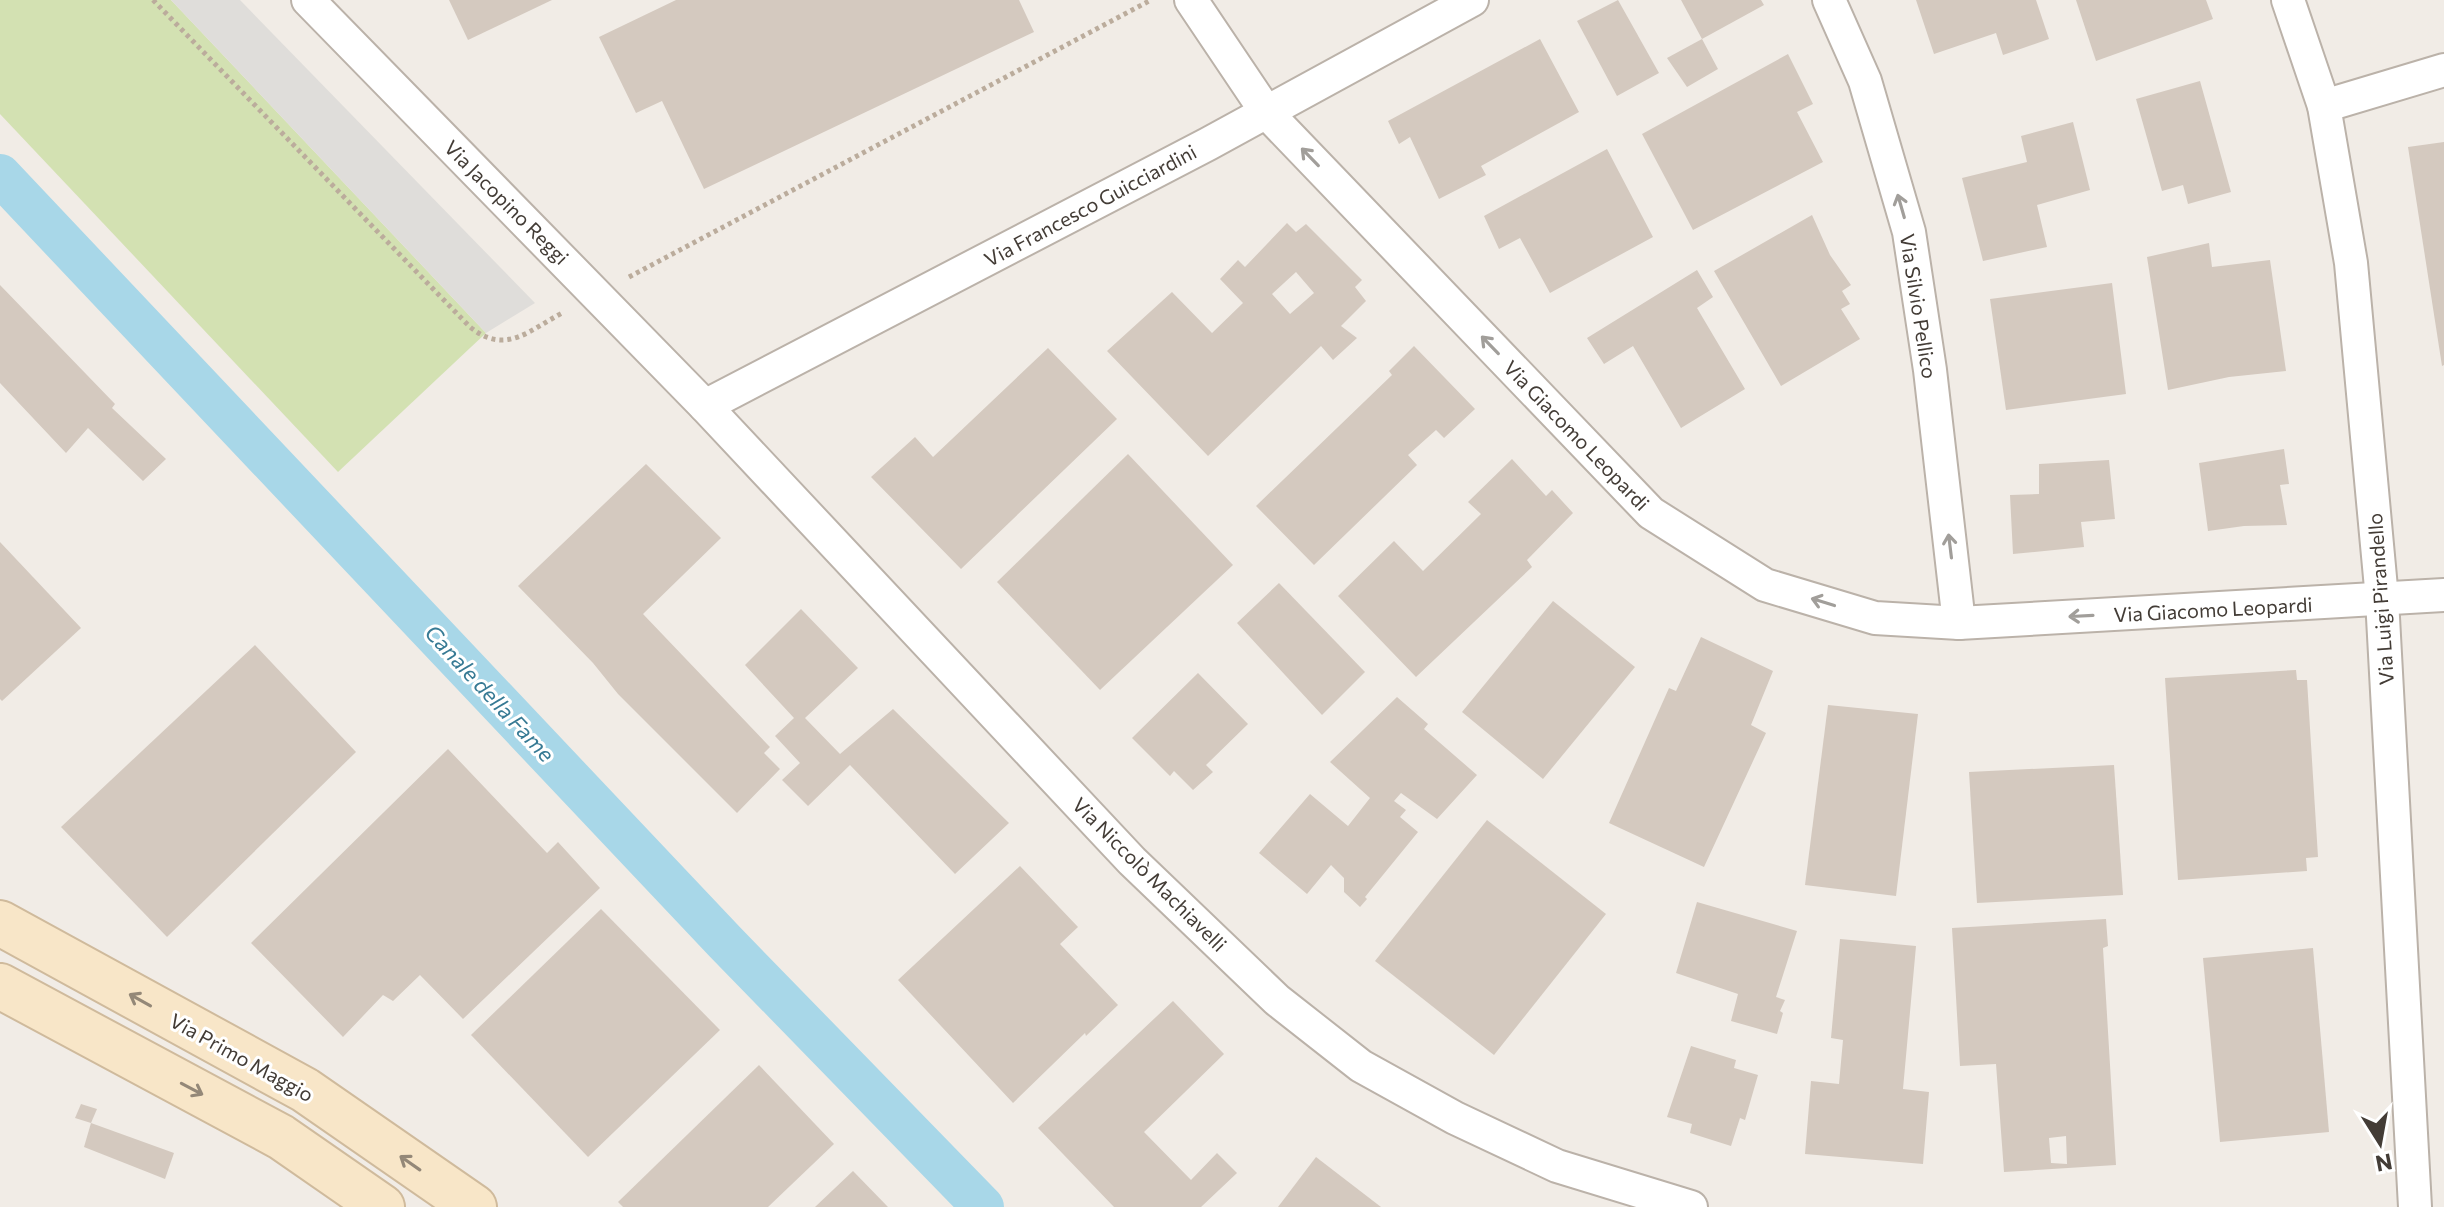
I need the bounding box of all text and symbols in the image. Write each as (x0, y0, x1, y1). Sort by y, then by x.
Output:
street label: Via Jacopino Reggi (440, 135, 574, 269)
street label: Via Francesco Guicciardini (980, 139, 1200, 271)
one-way arrow (1301, 147, 1320, 167)
one-way arrow (1893, 193, 1908, 219)
street label: Via Silvio Pellico (1896, 232, 1942, 380)
one-way arrow (1481, 335, 1500, 355)
street label: Via Giacomo Leopardi (1499, 355, 1655, 515)
street label: Via Luigi Pirandello (2362, 512, 2398, 686)
one-way arrow (1942, 534, 1957, 559)
street label: Via Giacomo Leopardi (2113, 592, 2313, 626)
one-way arrow (1811, 594, 1837, 609)
one-way arrow (2068, 609, 2095, 624)
water label: Canale della Fame (420, 619, 561, 768)
street label: Via Niccolò Machiavelli (1068, 792, 1232, 956)
one-way arrow (129, 992, 152, 1008)
street label: Via Primo Maggio (166, 1008, 318, 1106)
one-way arrow (180, 1082, 203, 1098)
north arrow (2340, 1103, 2420, 1183)
text: N (2373, 1148, 2395, 1178)
one-way arrow (400, 1155, 422, 1171)

